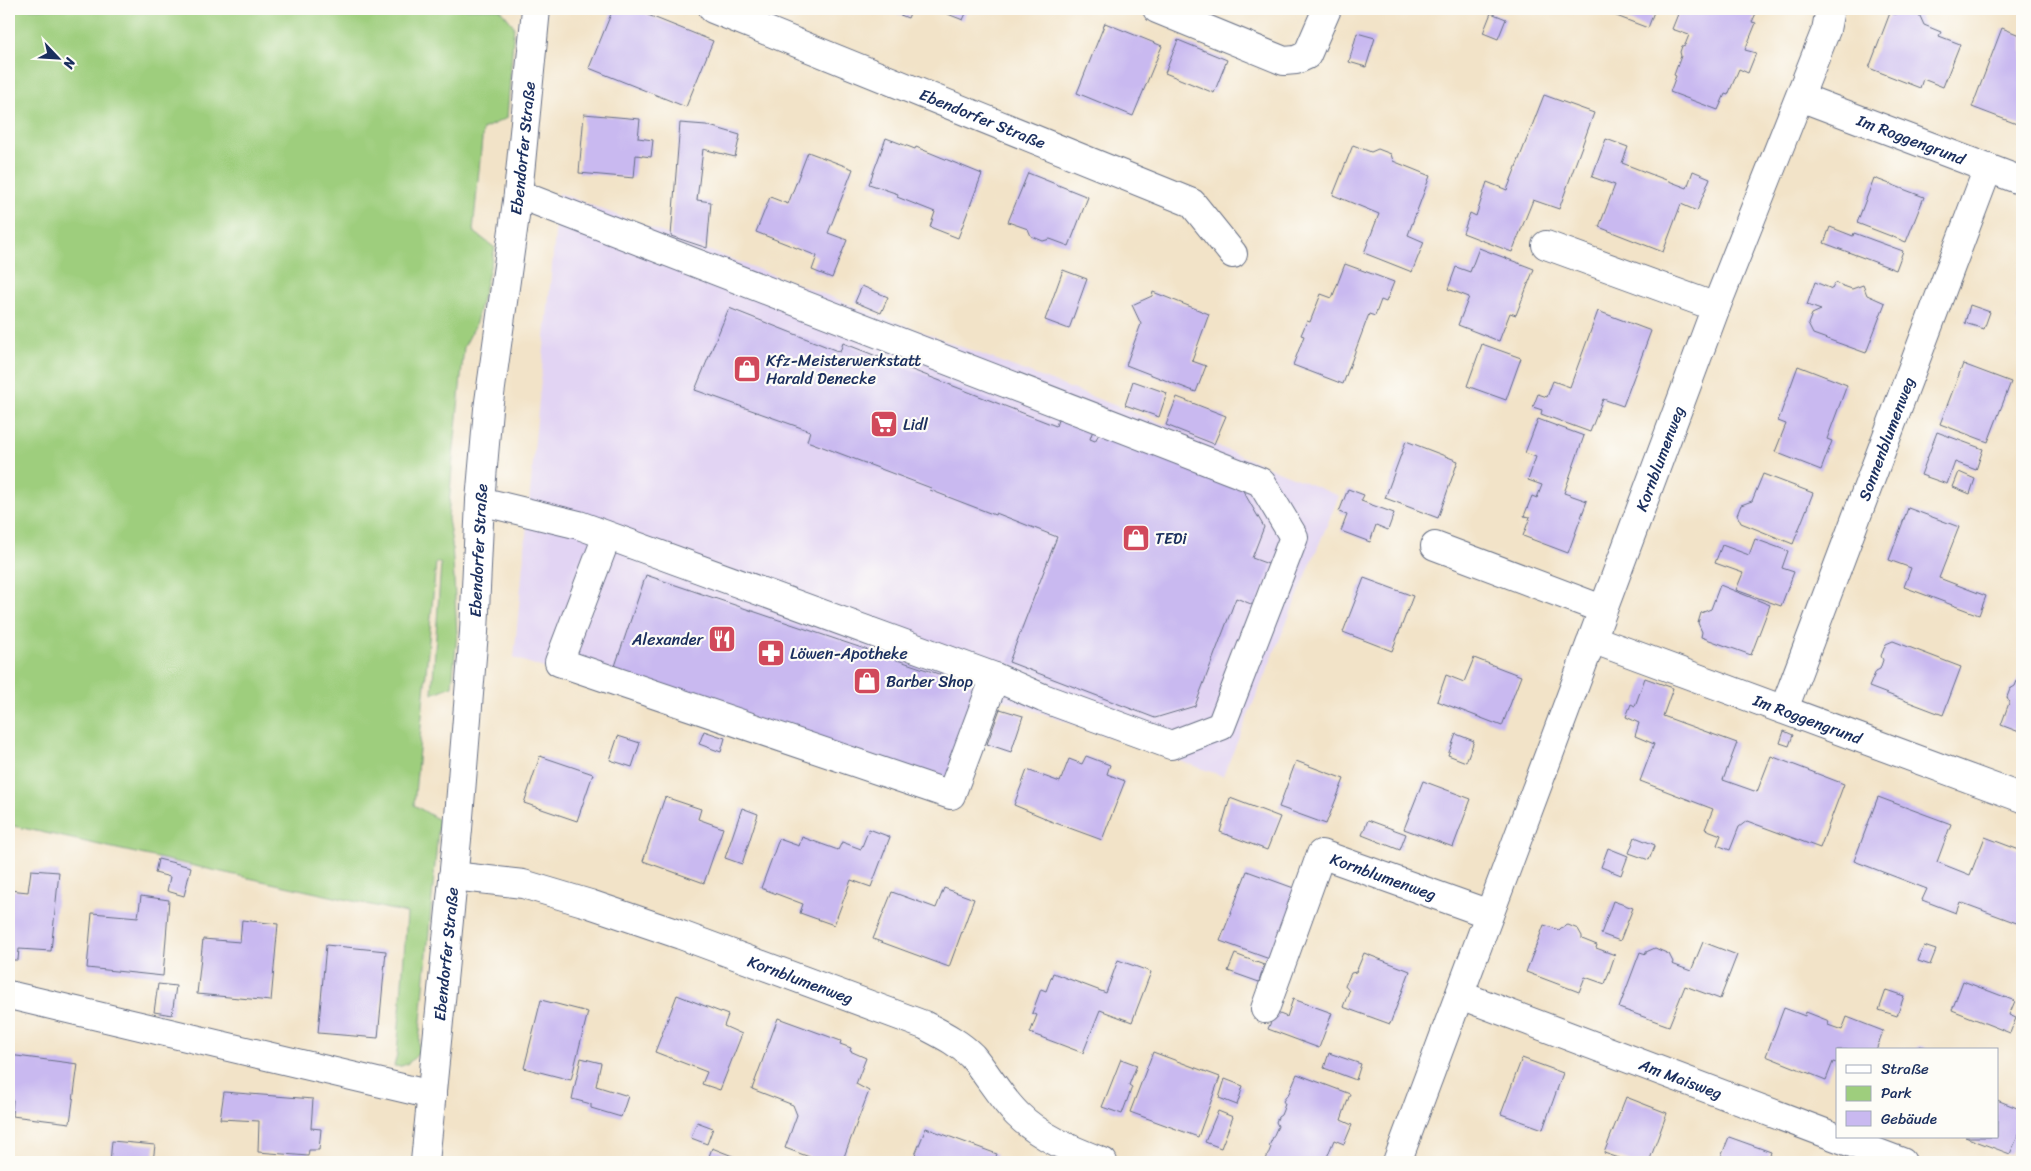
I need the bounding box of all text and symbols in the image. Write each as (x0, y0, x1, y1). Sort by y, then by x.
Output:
north arrow (32, 32, 82, 82)
text: N (56, 53, 83, 73)
street label: Ebendorfer Straße (501, 80, 543, 217)
street label: Ebendorfer Straße (915, 80, 1050, 157)
street label: Im Roggengrund (1852, 105, 1971, 173)
place label: Kfz-Meisterwerkstatt Harald Denecke (766, 346, 921, 393)
shop icon: Kfz-Meisterwerkstatt Harald Denecke (732, 354, 762, 384)
street label: Sonnenblumenweg (1849, 372, 1923, 505)
street label: Kornblumenweg (1627, 401, 1692, 515)
supermarket icon: Lidl (869, 409, 899, 439)
place label: Lidl (903, 410, 928, 439)
street label: Ebendorfer Straße (460, 482, 496, 618)
shop icon: TEDi (1121, 523, 1151, 553)
place label: TEDi (1155, 524, 1187, 553)
restaurant icon: Alexander (707, 624, 737, 654)
place label: Alexander (631, 625, 704, 654)
pharmacy icon: Löwen-Apotheke (756, 638, 786, 668)
place label: Löwen-Apotheke (790, 639, 908, 668)
shop icon: Barber Shop (852, 666, 882, 696)
place label: Barber Shop (886, 667, 974, 696)
street label: Im Roggengrund (1748, 685, 1868, 753)
street label: Kornblumenweg (1326, 844, 1440, 909)
street label: Ebendorfer Straße (425, 886, 467, 1022)
street label: Kornblumenweg (744, 946, 858, 1012)
legend (1836, 1048, 1998, 1138)
street label: Am Maisweg (1634, 1049, 1726, 1107)
text: Straße (1881, 1056, 1929, 1082)
text: Park (1881, 1080, 1912, 1106)
text: Gebäude (1881, 1106, 1937, 1132)

